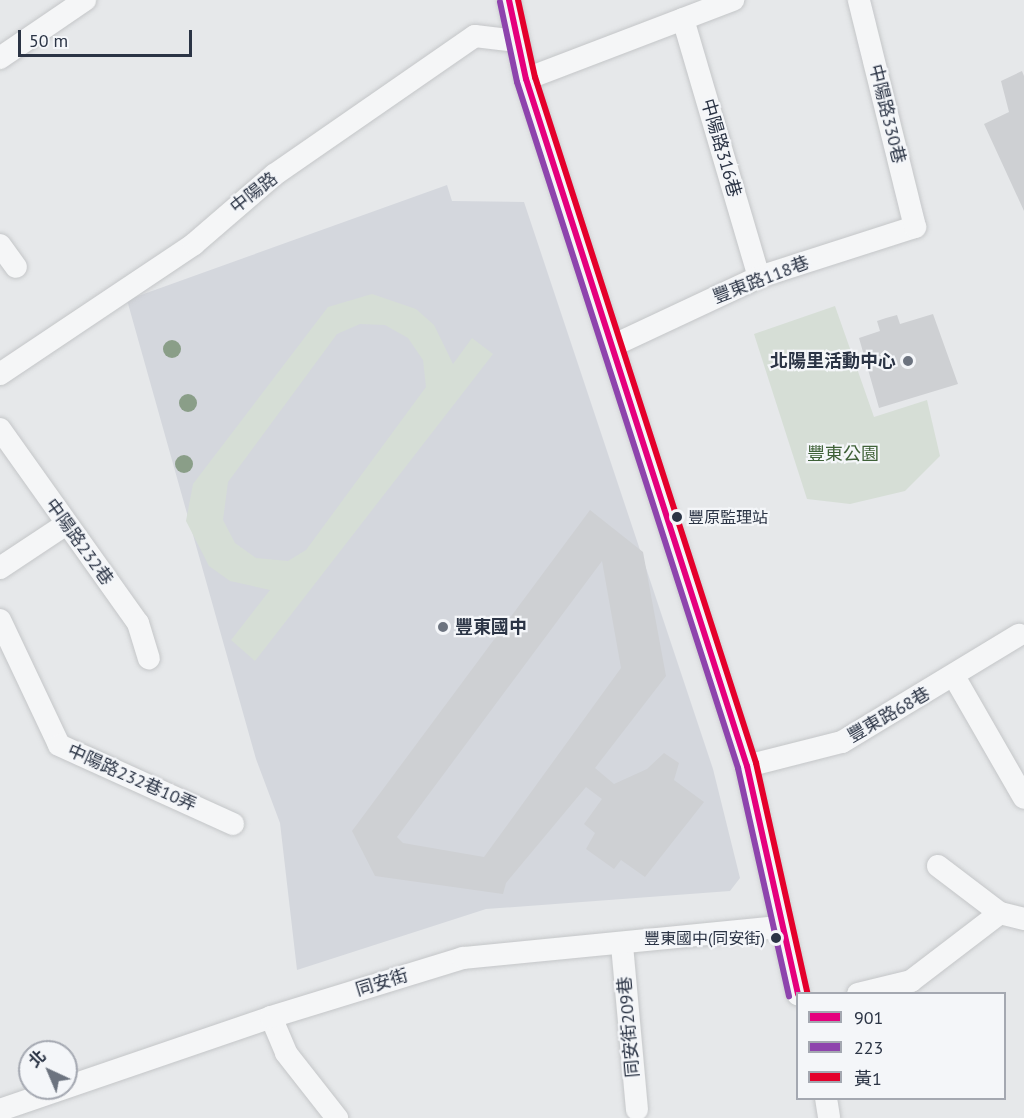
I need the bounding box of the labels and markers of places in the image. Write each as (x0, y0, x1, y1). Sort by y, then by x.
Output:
place label: 北陽里活動中心 (770, 350, 896, 372)
marker: 北陽里活動中心 (901, 354, 915, 368)
place label: 豐原監理站 (688, 507, 768, 527)
marker: 豐原監理站 (671, 511, 683, 523)
place label: 豐東國中 (455, 616, 527, 638)
marker: 豐東國中 (436, 620, 450, 634)
place label: 豐東國中(同安街) (644, 928, 765, 948)
marker: 豐東國中(同安街) (770, 932, 782, 944)

